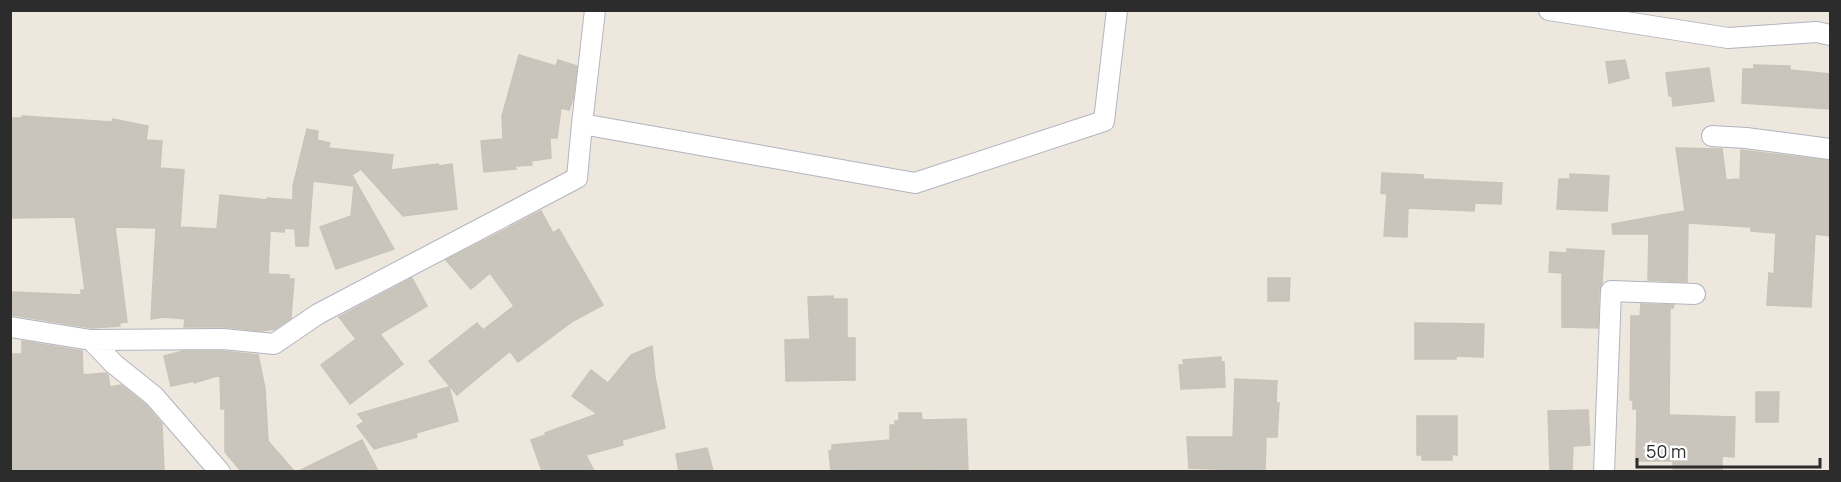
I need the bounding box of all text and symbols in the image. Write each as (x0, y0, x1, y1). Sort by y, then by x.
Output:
scale bar (1637, 431, 1820, 469)
text: 50 m (1646, 439, 1686, 463)

